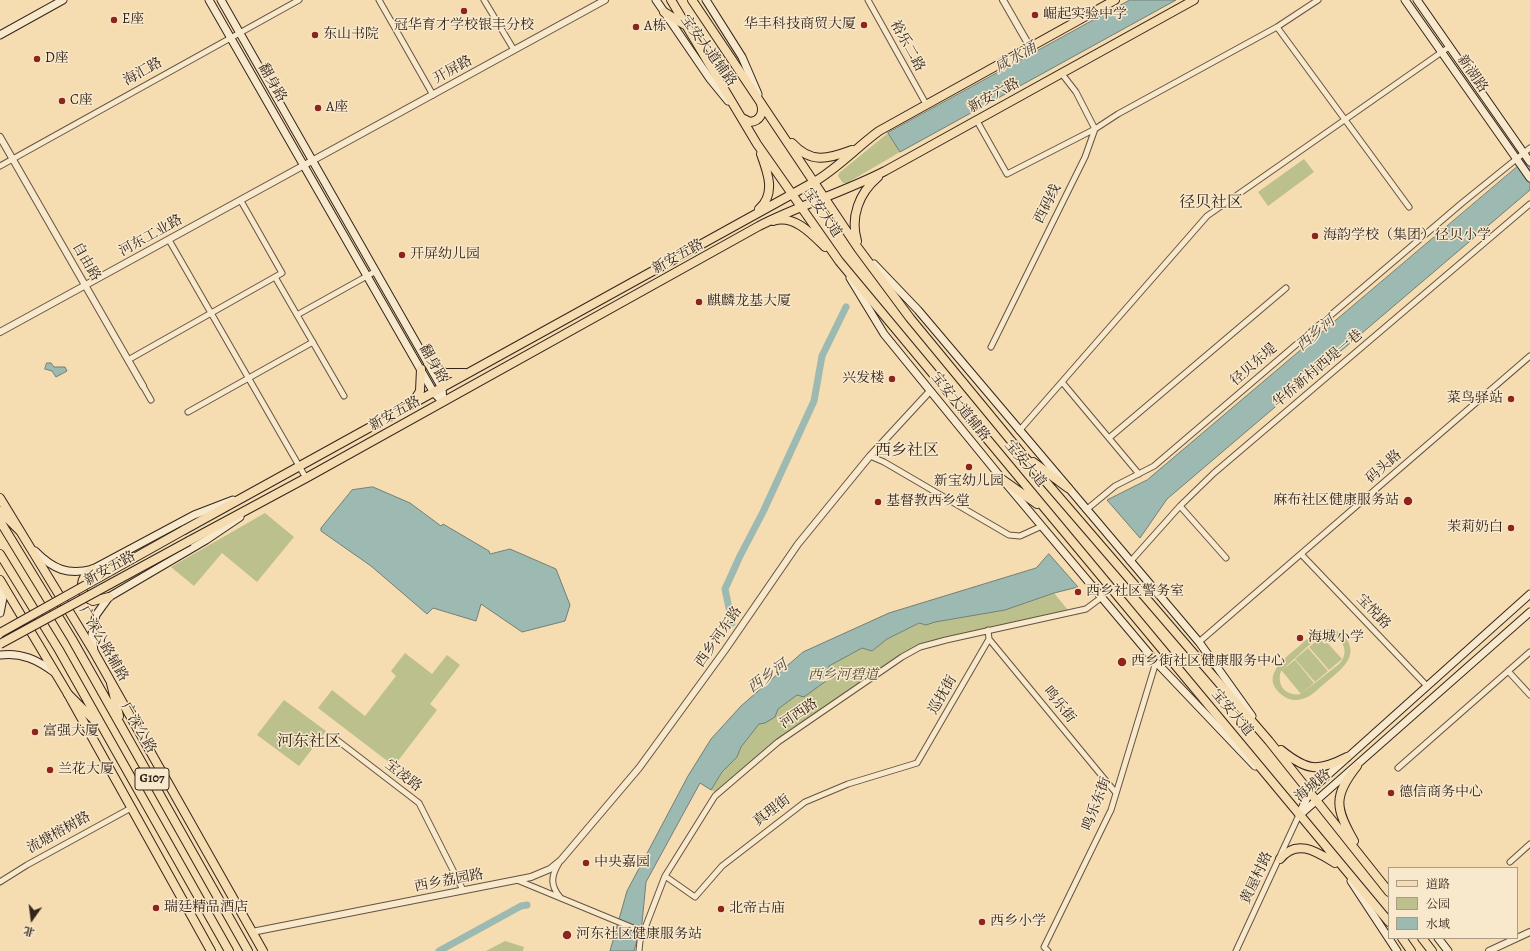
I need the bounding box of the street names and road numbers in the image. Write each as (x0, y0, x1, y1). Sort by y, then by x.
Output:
street label: 宝安大道辅路 (677, 12, 739, 90)
street label: 裕乐二路 (886, 17, 928, 75)
street label: 开屏路 (431, 52, 475, 88)
street label: 新湖路 (1453, 52, 1491, 96)
street label: 海汇路 (121, 54, 165, 90)
street label: 翻身路 (254, 61, 290, 105)
street label: 新安六路 (965, 75, 1023, 117)
street label: 西码线 (1031, 181, 1065, 227)
street label: 宝安大道 (799, 185, 845, 241)
street label: 河东工业路 (116, 212, 186, 260)
street label: 新安五路 (649, 236, 707, 278)
street label: 自由路 (68, 240, 104, 284)
street label: 华侨新村西堤一巷 (1270, 327, 1366, 411)
street label: 径贝东堤 (1227, 340, 1281, 390)
street label: 翻身路 (415, 342, 451, 386)
street label: 宝安大道辅路 (927, 369, 993, 445)
street label: 新安五路 (366, 393, 424, 435)
street label: 宝安大道 (1001, 437, 1049, 491)
street label: 码头路 (1363, 447, 1405, 487)
street label: 新安五路 (81, 548, 139, 590)
street label: 宝悦路 (1352, 591, 1394, 633)
street label: 广深公路辅路 (75, 603, 131, 685)
street label: 西乡河东路 (692, 604, 746, 670)
street label: 巡抚街 (925, 673, 961, 717)
street label: 鸣乐街 (1039, 683, 1079, 727)
street label: 宝安大道 (1208, 686, 1256, 740)
street label: 河西路 (777, 695, 821, 733)
street label: 广深公路 (117, 700, 159, 756)
street label: 宝凌路 (381, 756, 425, 796)
street label: 海城路 (1292, 766, 1334, 806)
road number: G107 (135, 768, 169, 790)
street label: 鸣乐东街 (1079, 775, 1115, 833)
street label: 真理街 (750, 792, 794, 830)
street label: 流塘榕树路 (24, 809, 94, 857)
street label: 黄屋村路 (1238, 849, 1276, 907)
street label: 西乡荔园路 (413, 866, 485, 896)

